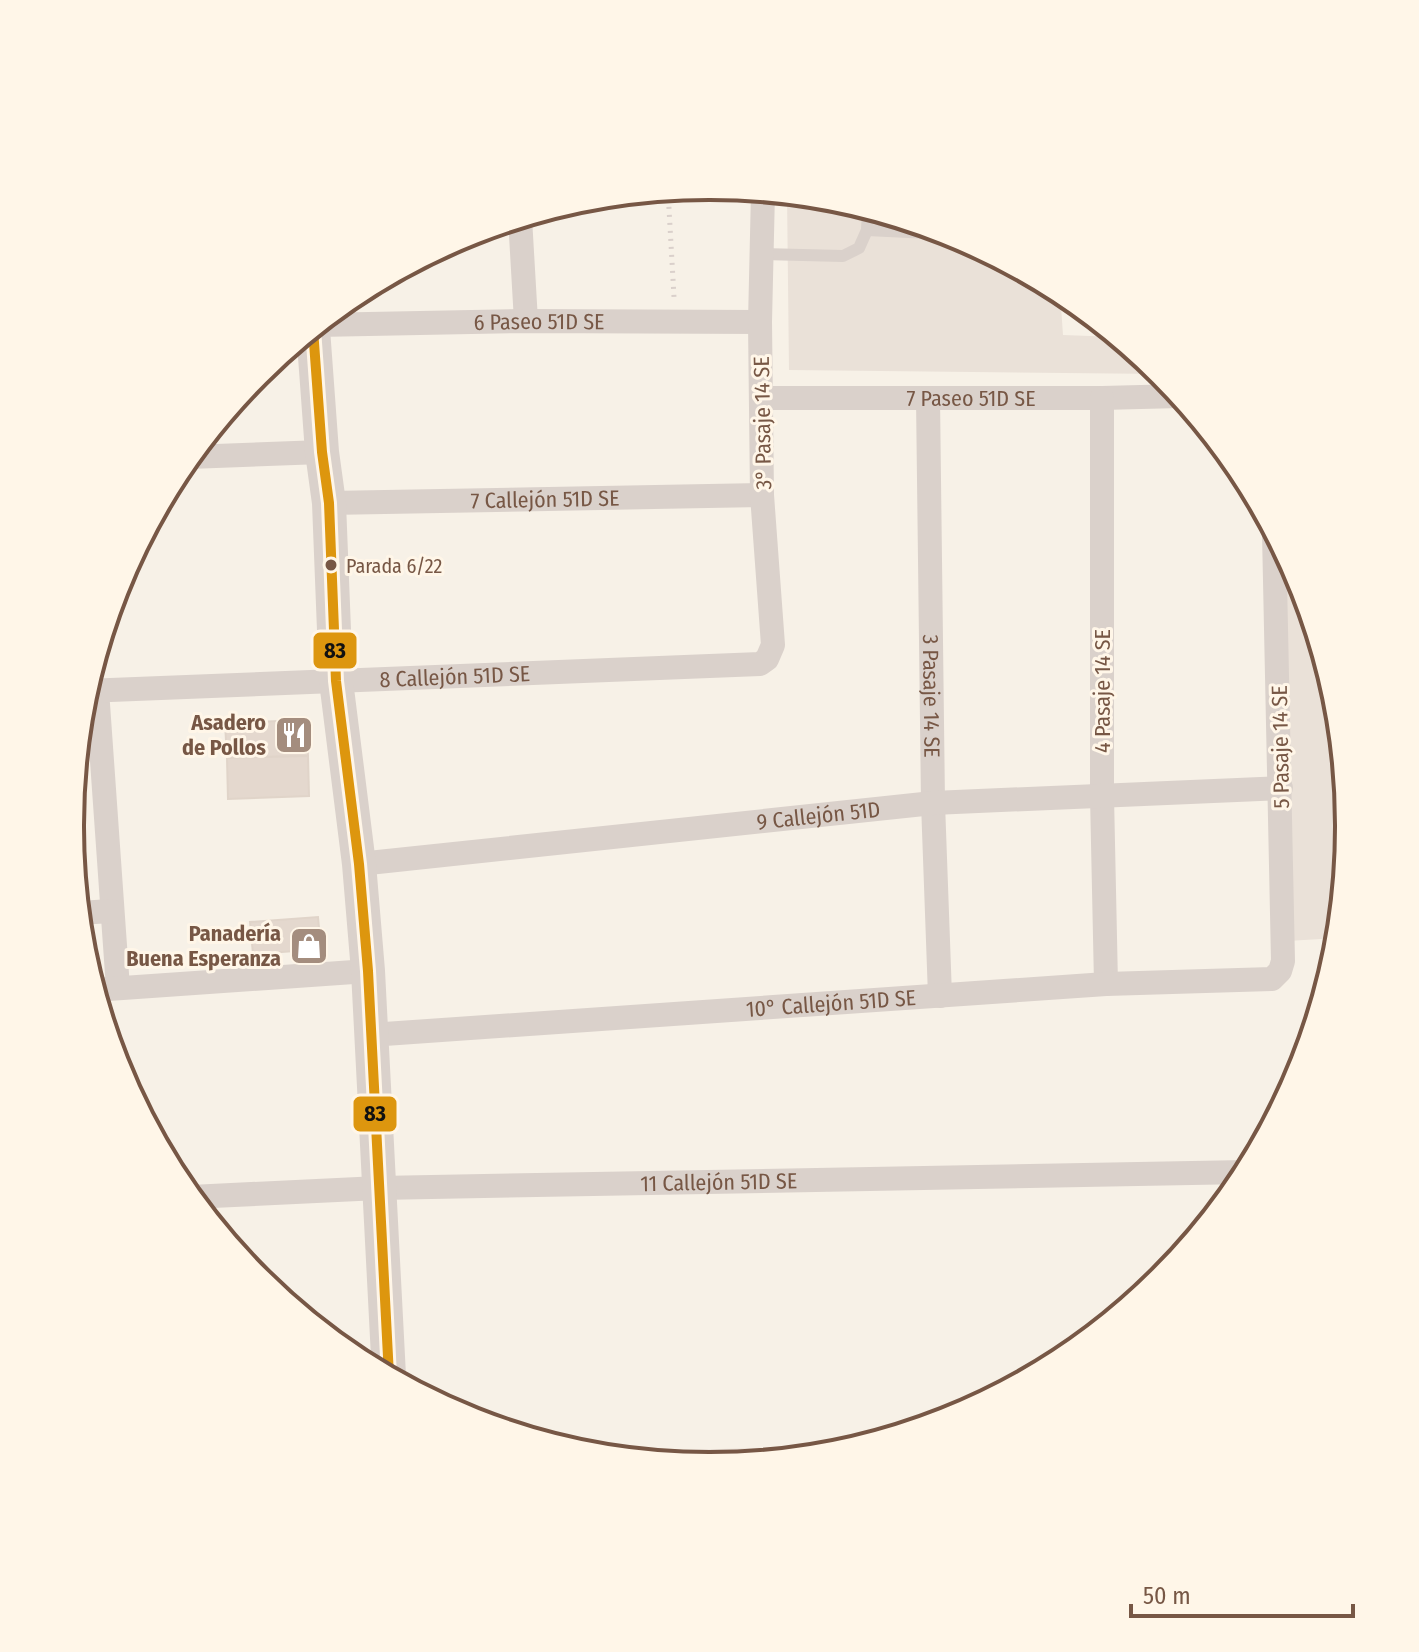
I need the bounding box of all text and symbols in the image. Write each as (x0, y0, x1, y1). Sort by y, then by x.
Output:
street label: 6 Paseo 51D SE (473, 308, 605, 336)
street label: 3° Pasaje 14 SE (748, 356, 777, 490)
street label: 7 Paseo 51D SE (907, 385, 1035, 412)
street label: 7 Callejón 51D SE (470, 485, 620, 514)
place label: Parada 6/22 (346, 554, 442, 578)
marker: Parada 6/22 (323, 557, 339, 573)
street label: 4 Pasaje 14 SE (1089, 629, 1116, 753)
line badge: 83 (312, 631, 358, 670)
street label: 3 Pasaje 14 SE (917, 634, 945, 758)
text: 83 (324, 637, 346, 664)
street label: 8 Callejón 51D SE (379, 660, 531, 693)
street label: 5 Pasaje 14 SE (1266, 685, 1295, 809)
place label: Asadero de Pollos (182, 709, 266, 761)
restaurant icon: Asadero de Pollos (273, 714, 315, 756)
street label: 9 Callejón 51D (755, 796, 882, 836)
place label: Panadería Buena Esperanza (126, 920, 281, 972)
shop icon: Panadería Buena Esperanza (288, 925, 330, 967)
street label: 10° Callejón 51D SE (745, 984, 917, 1023)
line badge: 83 (352, 1095, 398, 1133)
text: 83 (364, 1100, 386, 1127)
street label: 11 Callejón 51D SE (640, 1167, 797, 1197)
scale bar (1131, 1568, 1353, 1618)
text: 50 m (1143, 1582, 1191, 1610)

